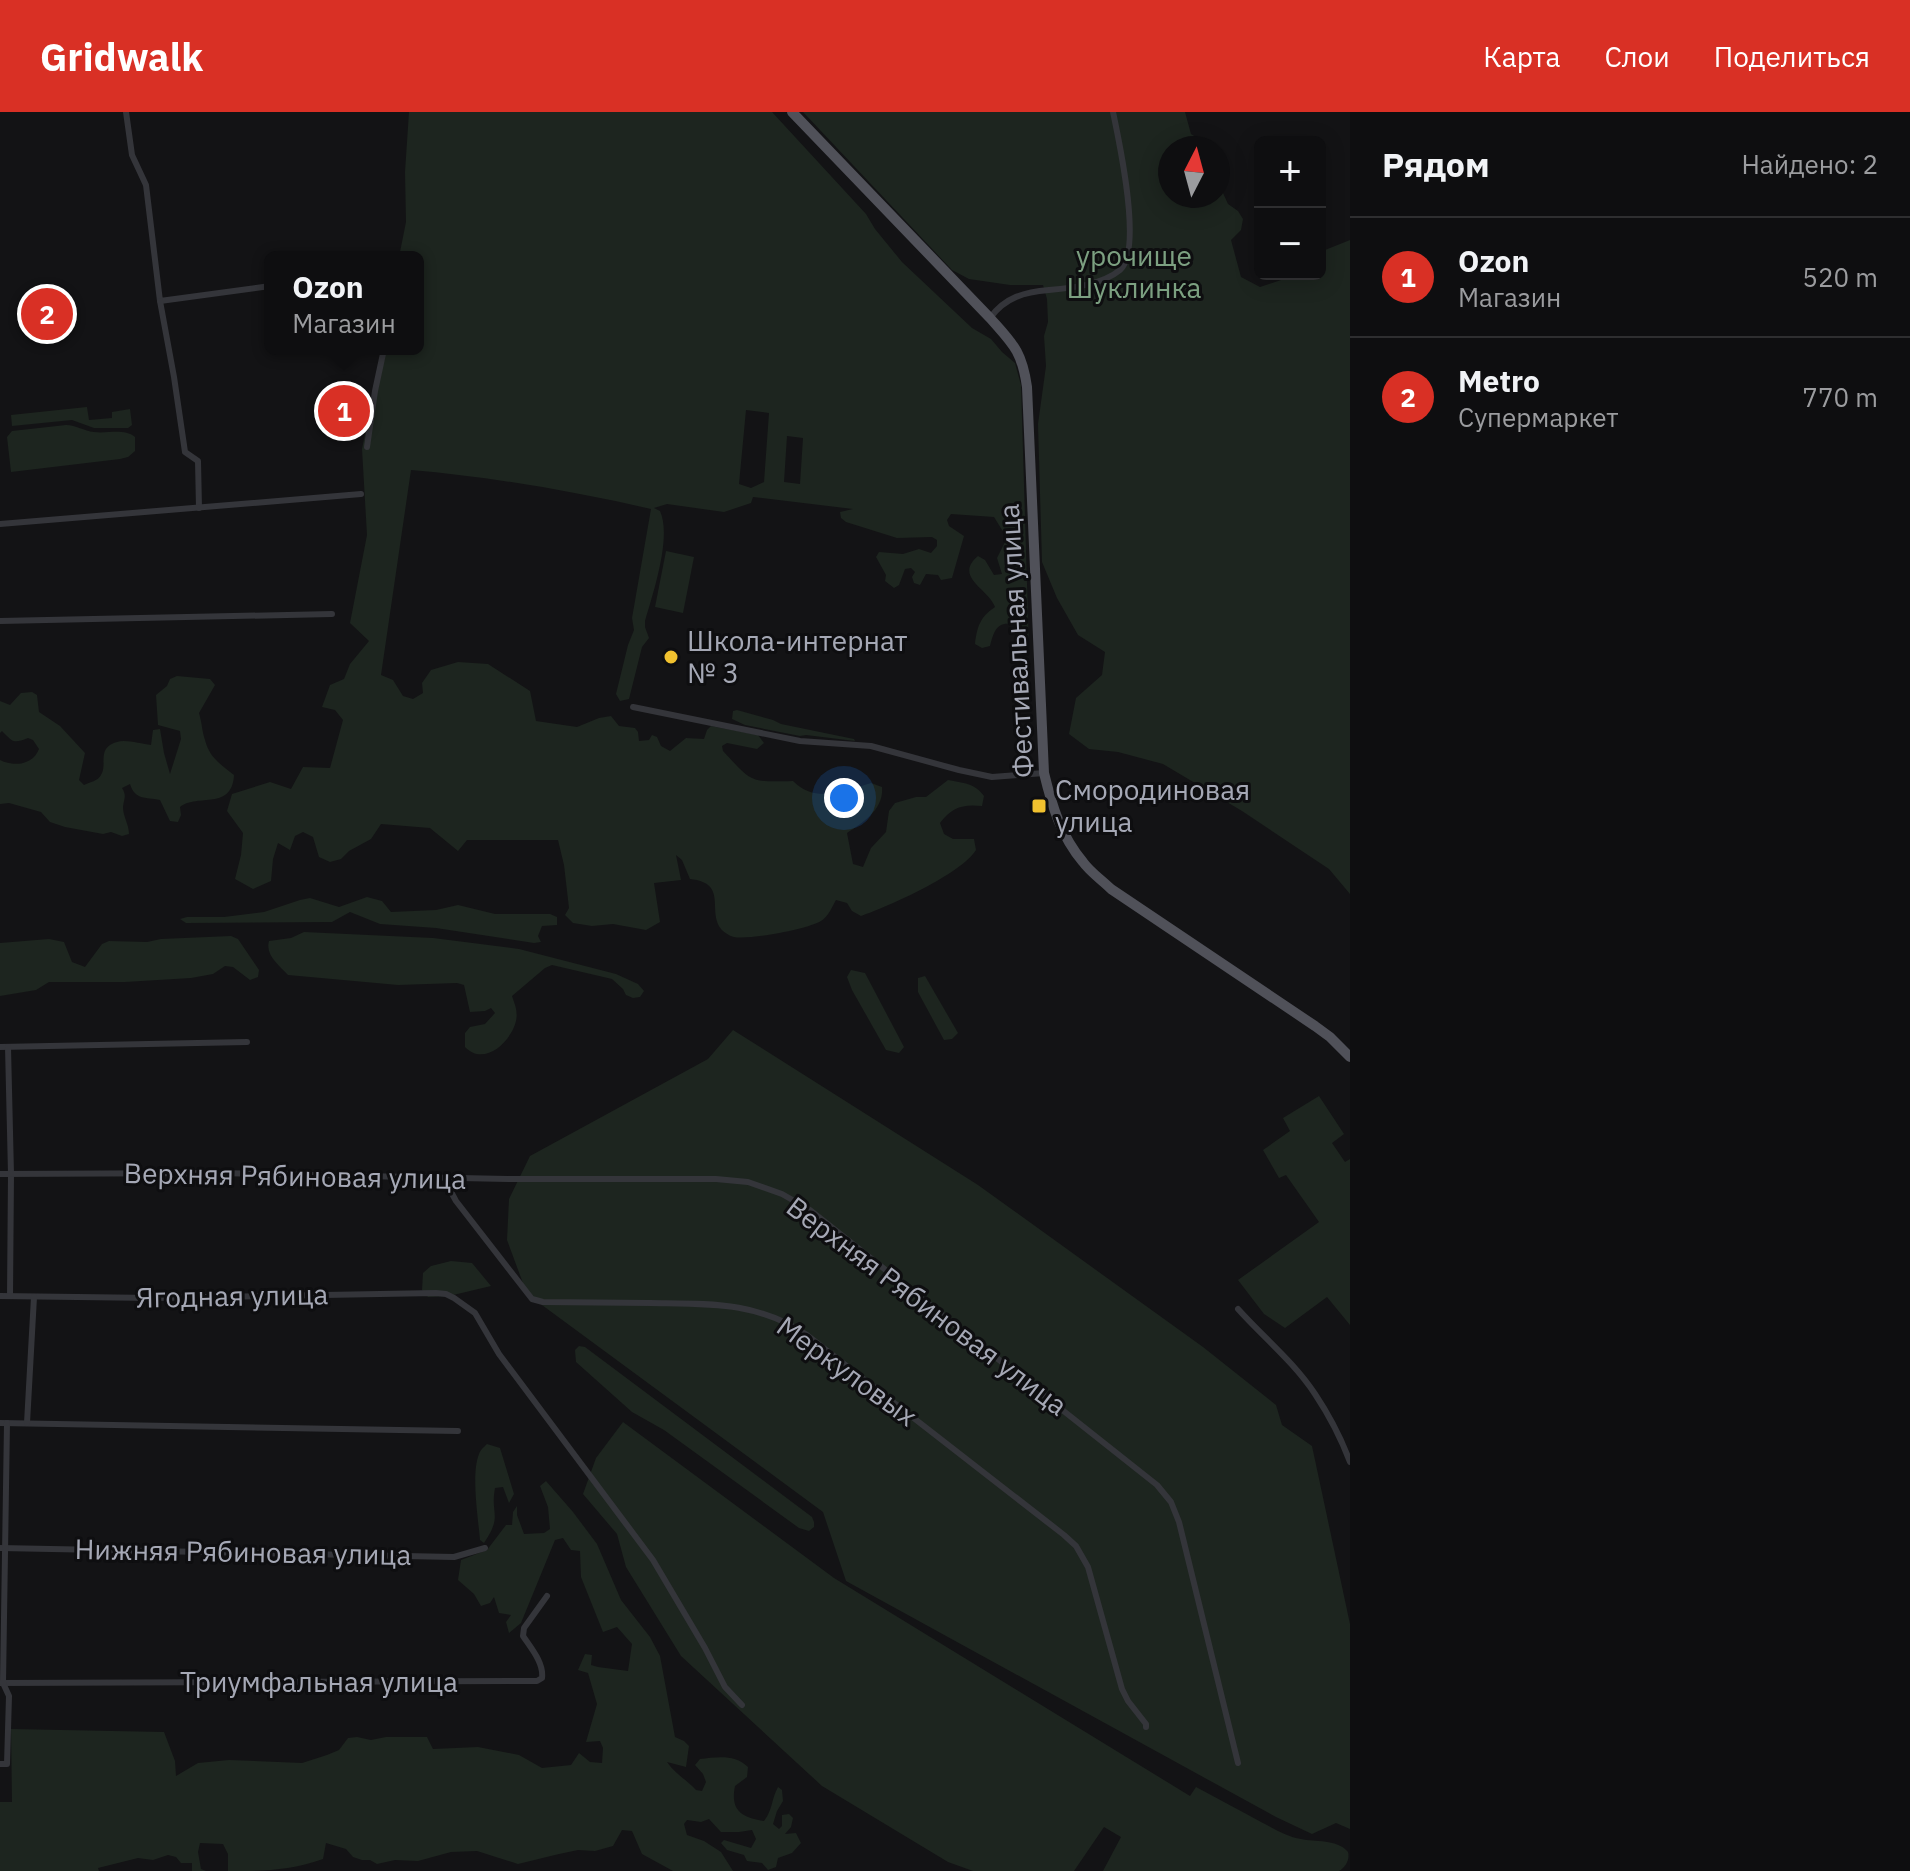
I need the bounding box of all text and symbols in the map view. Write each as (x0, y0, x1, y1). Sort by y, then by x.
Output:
text: Gridwalk (40, 32, 203, 81)
text: Карта (1483, 38, 1560, 75)
text: Слои (1604, 38, 1670, 75)
text: Поделиться (1714, 38, 1870, 75)
north arrow (1158, 136, 1230, 208)
map controls (1254, 136, 1326, 280)
button: + (1254, 136, 1326, 208)
text: Рядом (1382, 142, 1490, 186)
text: Найдено: 2 (1741, 147, 1878, 181)
button: − (1254, 208, 1326, 280)
park label: урочище Шуклинка (1067, 237, 1202, 306)
text: Ozon (1458, 241, 1529, 280)
popup (264, 251, 424, 355)
text: 1 (1400, 260, 1416, 294)
text: 520 m (1802, 260, 1878, 294)
text: Ozon (292, 267, 364, 306)
text: Магазин (1458, 280, 1561, 314)
pin: 2 (21, 284, 73, 344)
text: Магазин (292, 306, 396, 340)
text: Metro (1458, 361, 1540, 400)
text: 2 (1400, 380, 1416, 414)
text: 770 m (1802, 380, 1878, 414)
pin: 1 (318, 381, 370, 441)
text: Супермаркет (1458, 400, 1619, 434)
street label: Фестивальная улица (990, 503, 1041, 779)
place label: Школа-интернат № 3 (687, 622, 908, 691)
marker: Школа-интернат № 3 (662, 648, 680, 666)
place label: Смородиновая улица (1055, 771, 1250, 840)
your location (824, 778, 864, 818)
marker: Смородиновая улица (1030, 797, 1048, 815)
street label: Верхняя Рябиновая улица (123, 1154, 467, 1197)
street label: Верхняя Рябиновая улица (779, 1188, 1075, 1423)
street label: Ягодная улица (135, 1275, 329, 1316)
street label: Меркуловых (770, 1307, 925, 1434)
street label: Нижняя Рябиновая улица (74, 1530, 412, 1573)
street label: Триумфальная улица (180, 1663, 458, 1700)

